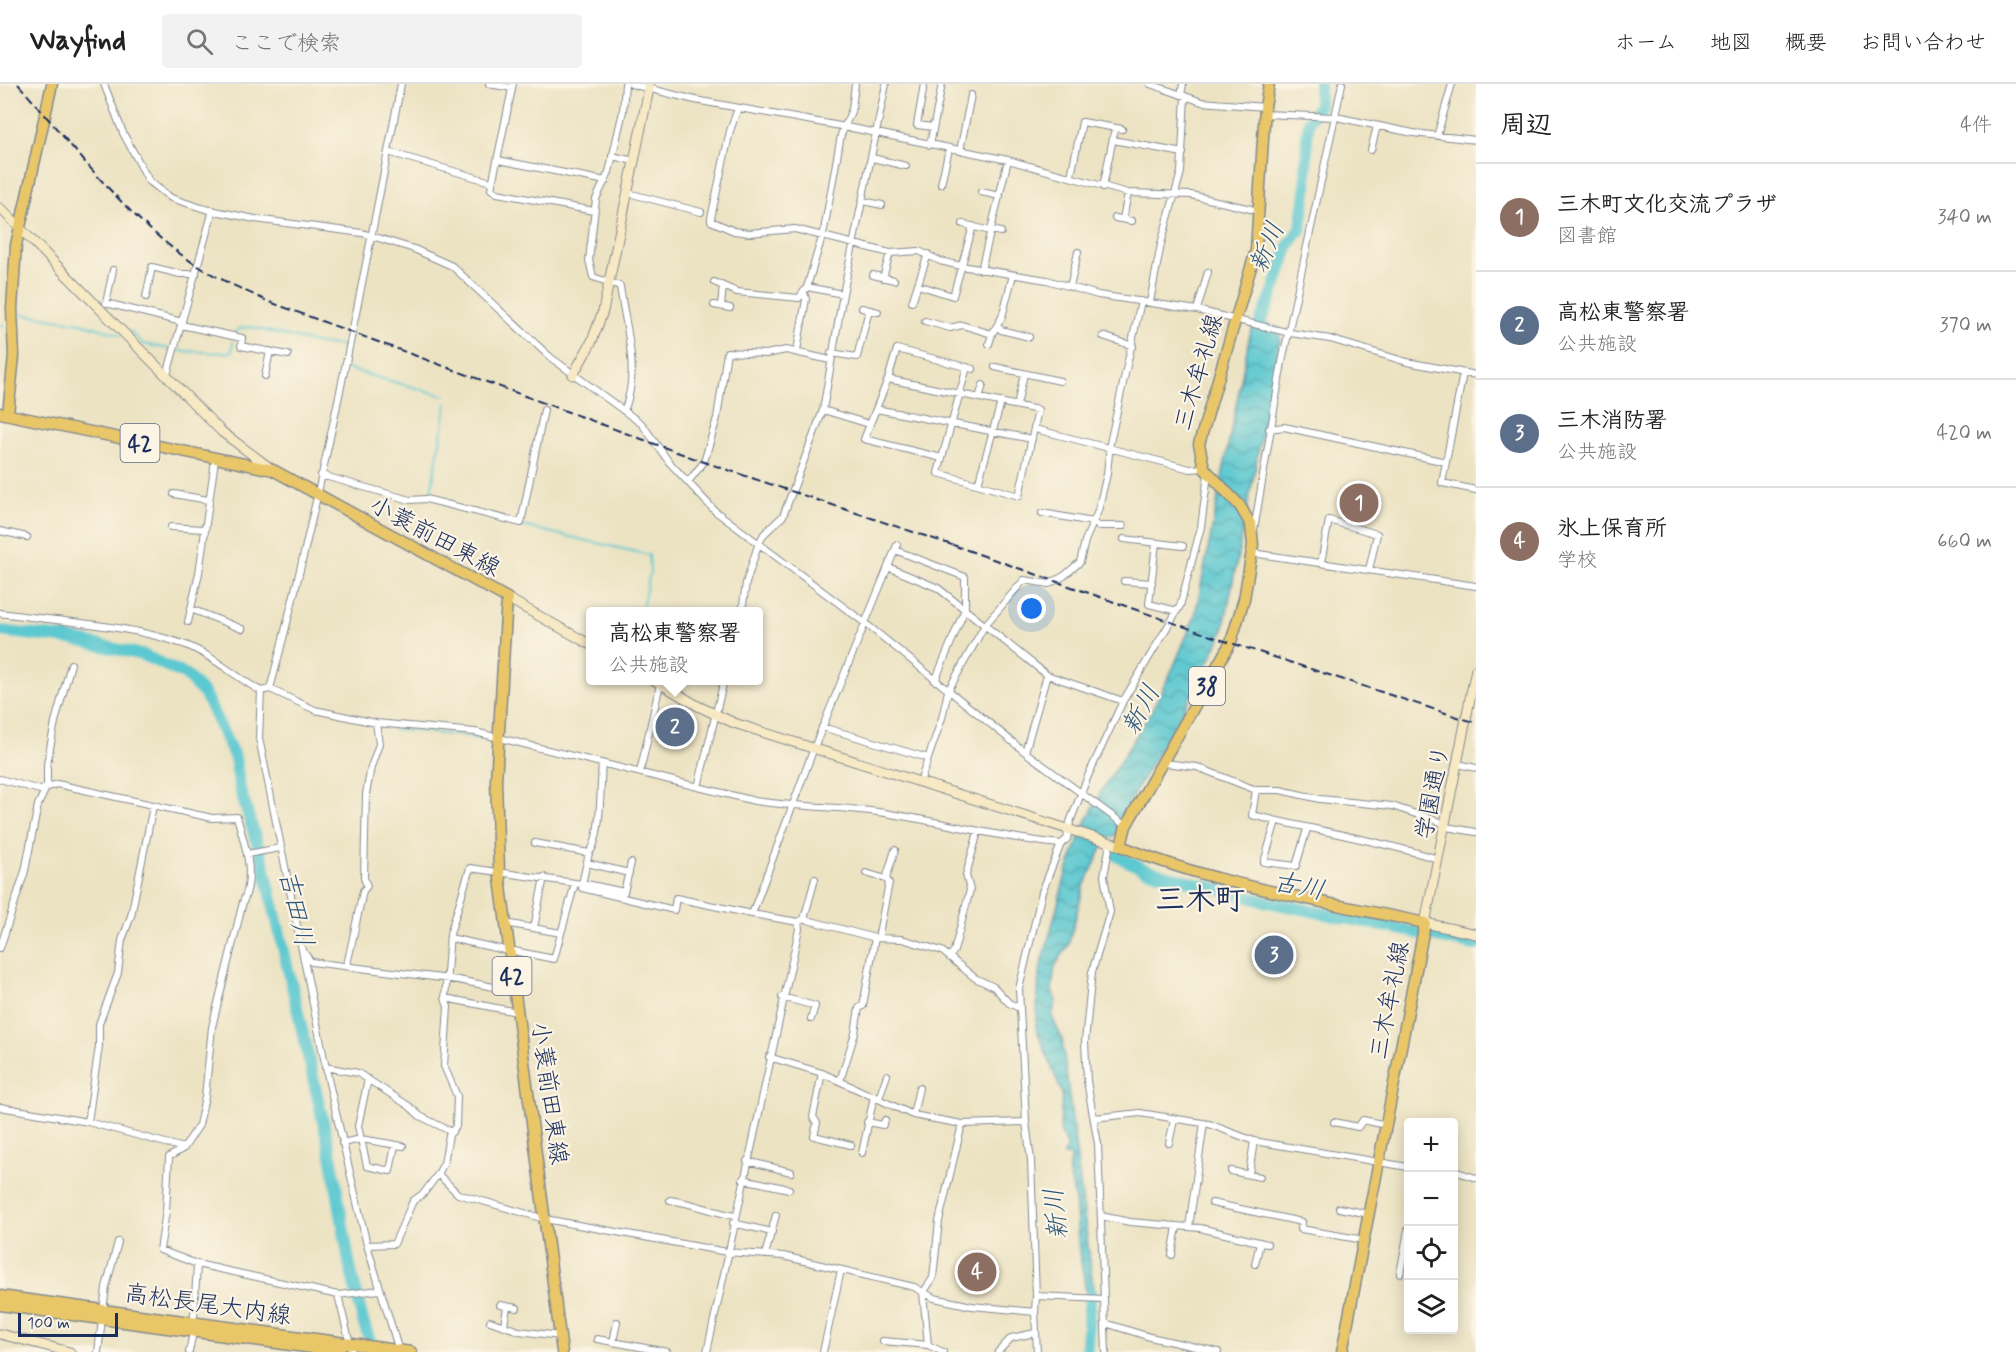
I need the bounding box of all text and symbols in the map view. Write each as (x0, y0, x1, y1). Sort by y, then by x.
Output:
search box (162, 14, 582, 68)
text: Wayfind (30, 23, 126, 60)
icon: search (183, 25, 216, 58)
text: ホーム (1615, 29, 1677, 57)
text: 地図 (1710, 29, 1752, 57)
text: 概要 (1785, 29, 1827, 57)
text: お問い合わせ (1860, 29, 1986, 57)
text: ここで検索 (231, 30, 341, 58)
text: 周辺 (1500, 109, 1552, 143)
text: 4件 (1960, 112, 1992, 139)
text: 三木町文化交流プラザ (1557, 191, 1777, 219)
text: 1 (1515, 204, 1524, 231)
text: 340 m (1937, 204, 1992, 231)
water label: 新川 (1242, 217, 1294, 278)
text: 図書館 (1557, 223, 1617, 250)
text: 高松東警察署 (1557, 299, 1689, 327)
street label: 三木牟礼線 (1168, 310, 1231, 434)
text: 2 (1515, 312, 1524, 339)
text: 370 m (1940, 312, 1992, 339)
text: 公共施設 (1557, 331, 1637, 358)
text: 三木消防署 (1557, 407, 1667, 435)
text: 3 (1515, 420, 1524, 447)
text: 420 m (1936, 420, 1992, 447)
road number: 42 (120, 424, 160, 462)
text: 公共施設 (1557, 439, 1637, 466)
pin: 1 (1340, 480, 1378, 526)
street label: 小蓑前田東線 (363, 490, 505, 585)
text: 氷上保育所 (1557, 515, 1667, 543)
text: 4 (1514, 528, 1525, 555)
text: 660 m (1937, 528, 1992, 555)
text: 学校 (1557, 547, 1597, 574)
your location (1017, 594, 1046, 623)
popup (586, 607, 763, 685)
text: 高松東警察署 (608, 620, 741, 648)
text: 公共施設 (608, 652, 688, 679)
road number: 38 (1189, 667, 1225, 705)
water label: 新川 (1115, 679, 1169, 741)
pin: 2 (656, 704, 694, 750)
street label: 学園通り (1409, 742, 1458, 842)
water label: 古川 (1270, 865, 1328, 909)
water label: 吉田川 (270, 867, 320, 950)
district label: 三木町 (1155, 881, 1245, 920)
pin: 3 (1254, 932, 1294, 978)
street label: 三木牟礼線 (1364, 938, 1417, 1062)
road number: 42 (492, 957, 532, 995)
street label: 小蓑前田東線 (523, 1020, 574, 1167)
map controls (1404, 1118, 1458, 1334)
button: + (1404, 1118, 1458, 1172)
button: − (1404, 1172, 1458, 1226)
water label: 新川 (1037, 1186, 1077, 1241)
button: locate (1404, 1226, 1458, 1280)
pin: 4 (958, 1250, 996, 1294)
street label: 高松長尾大内線 (122, 1278, 293, 1333)
button: layers (1404, 1280, 1458, 1334)
scale bar (18, 1310, 118, 1338)
text: 100 m (27, 1313, 70, 1334)

